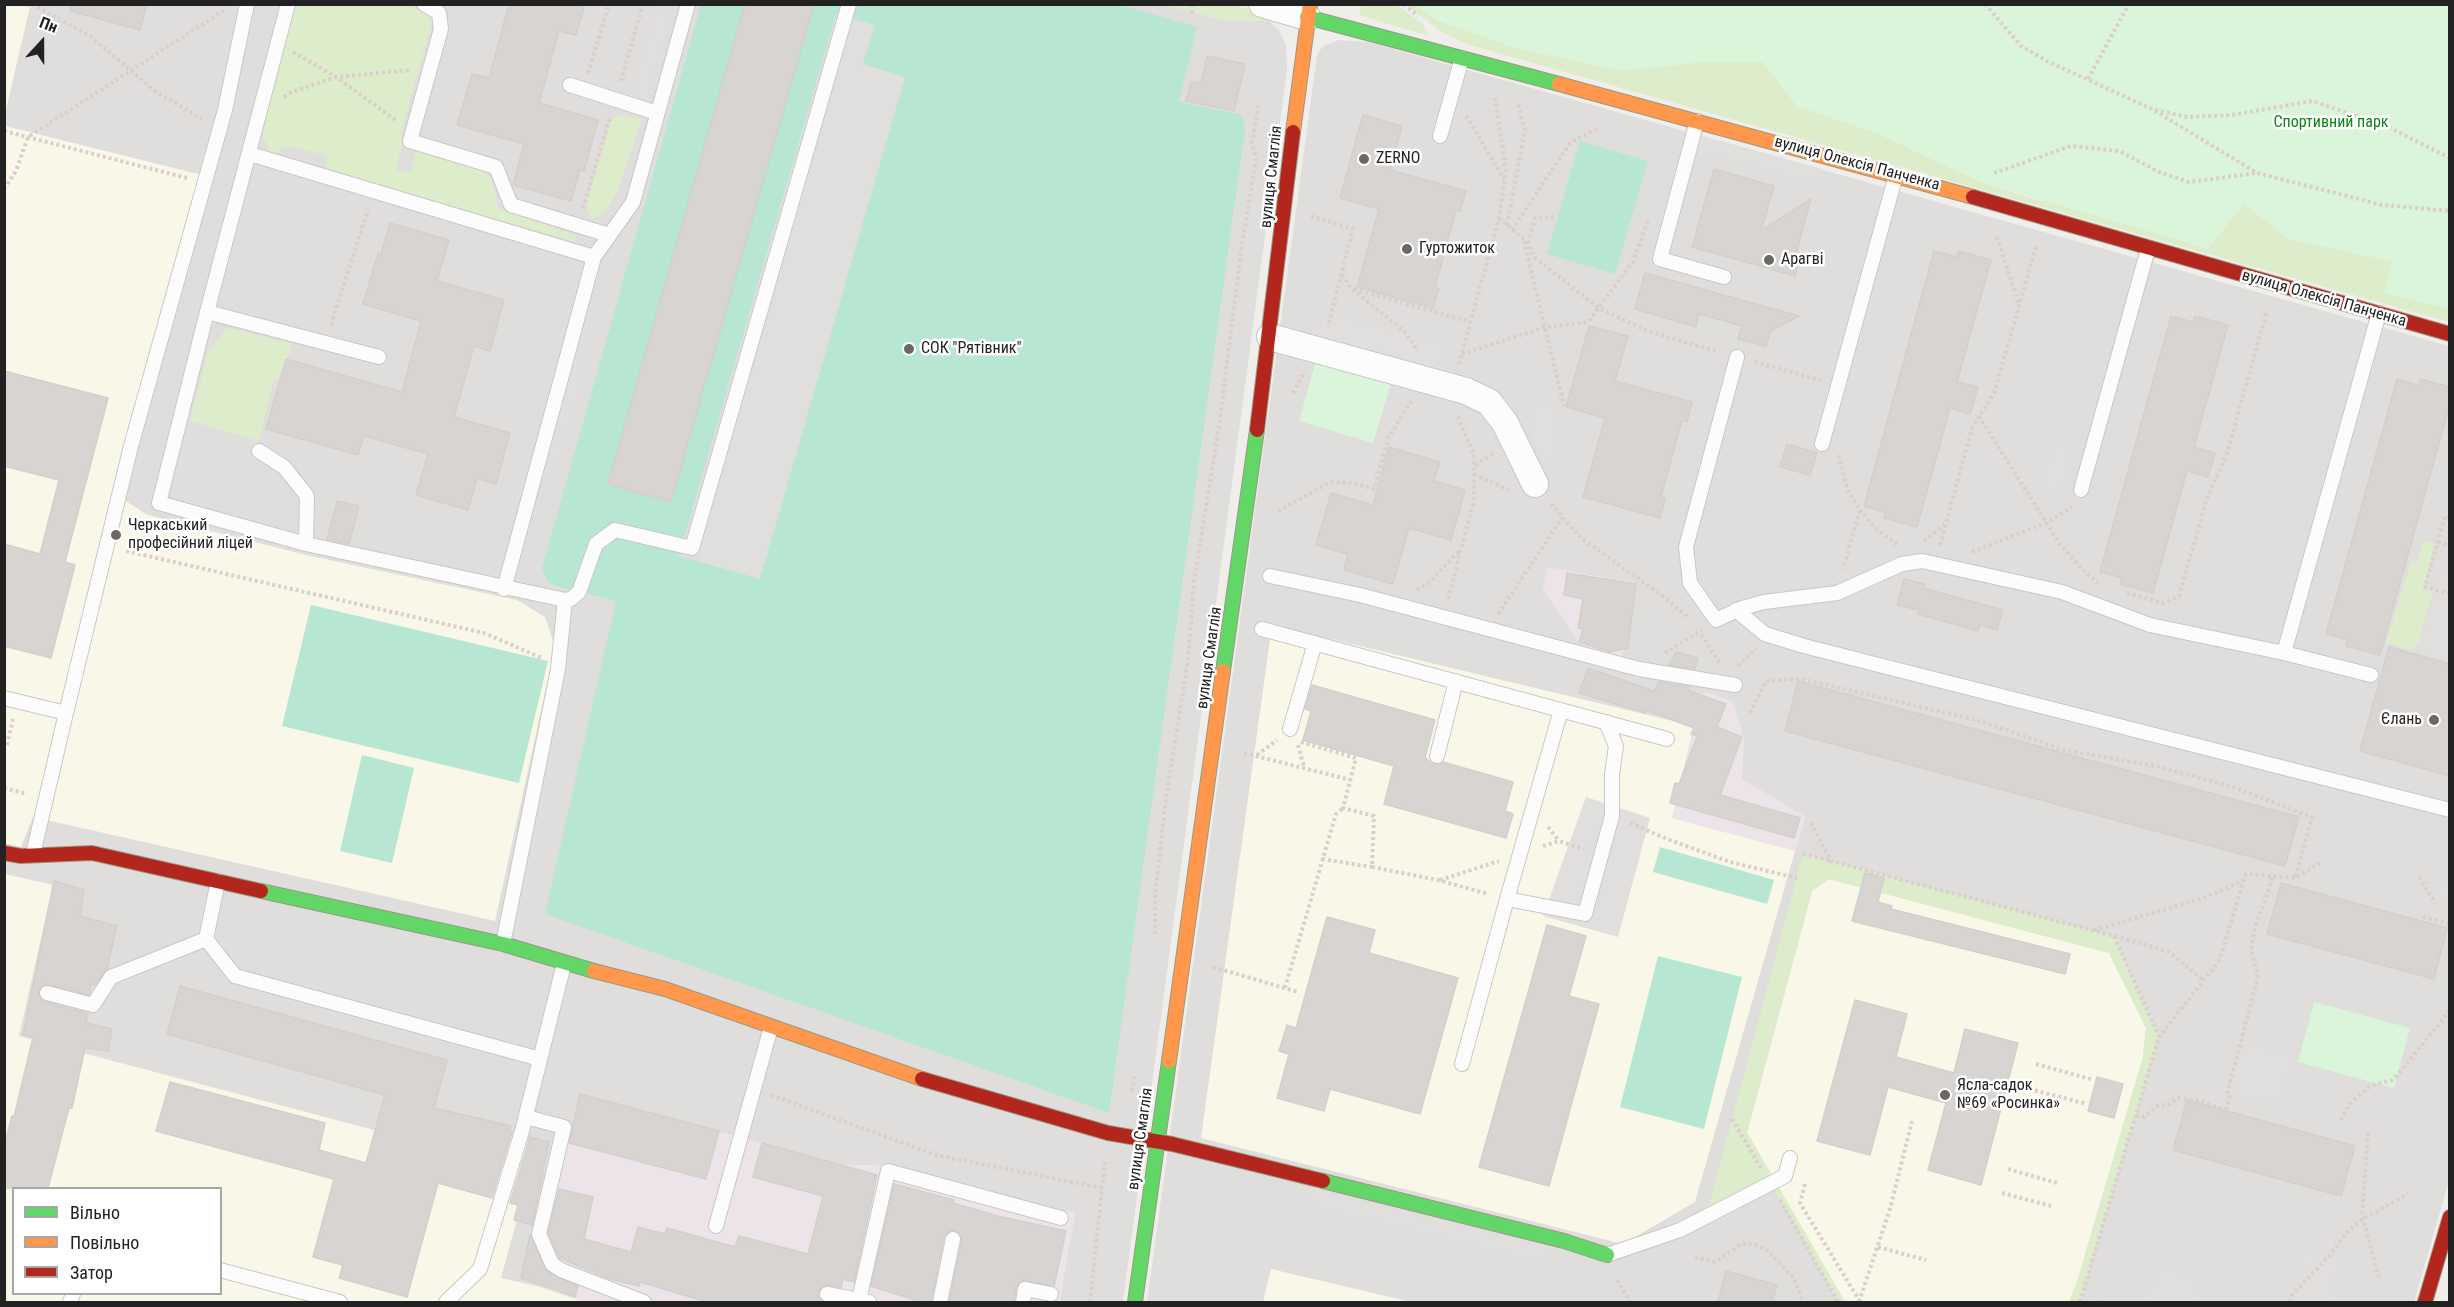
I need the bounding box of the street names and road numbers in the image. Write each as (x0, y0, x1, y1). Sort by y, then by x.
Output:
street label: вулиця Смаглія (1257, 125, 1287, 229)
street label: вулиця Олексія Панченка (1772, 133, 1942, 195)
street label: вулиця Олексія Панченка (2240, 266, 2408, 332)
street label: вулиця Смаглія (1193, 606, 1227, 710)
street label: вулиця Смаглія (1124, 1087, 1158, 1191)

